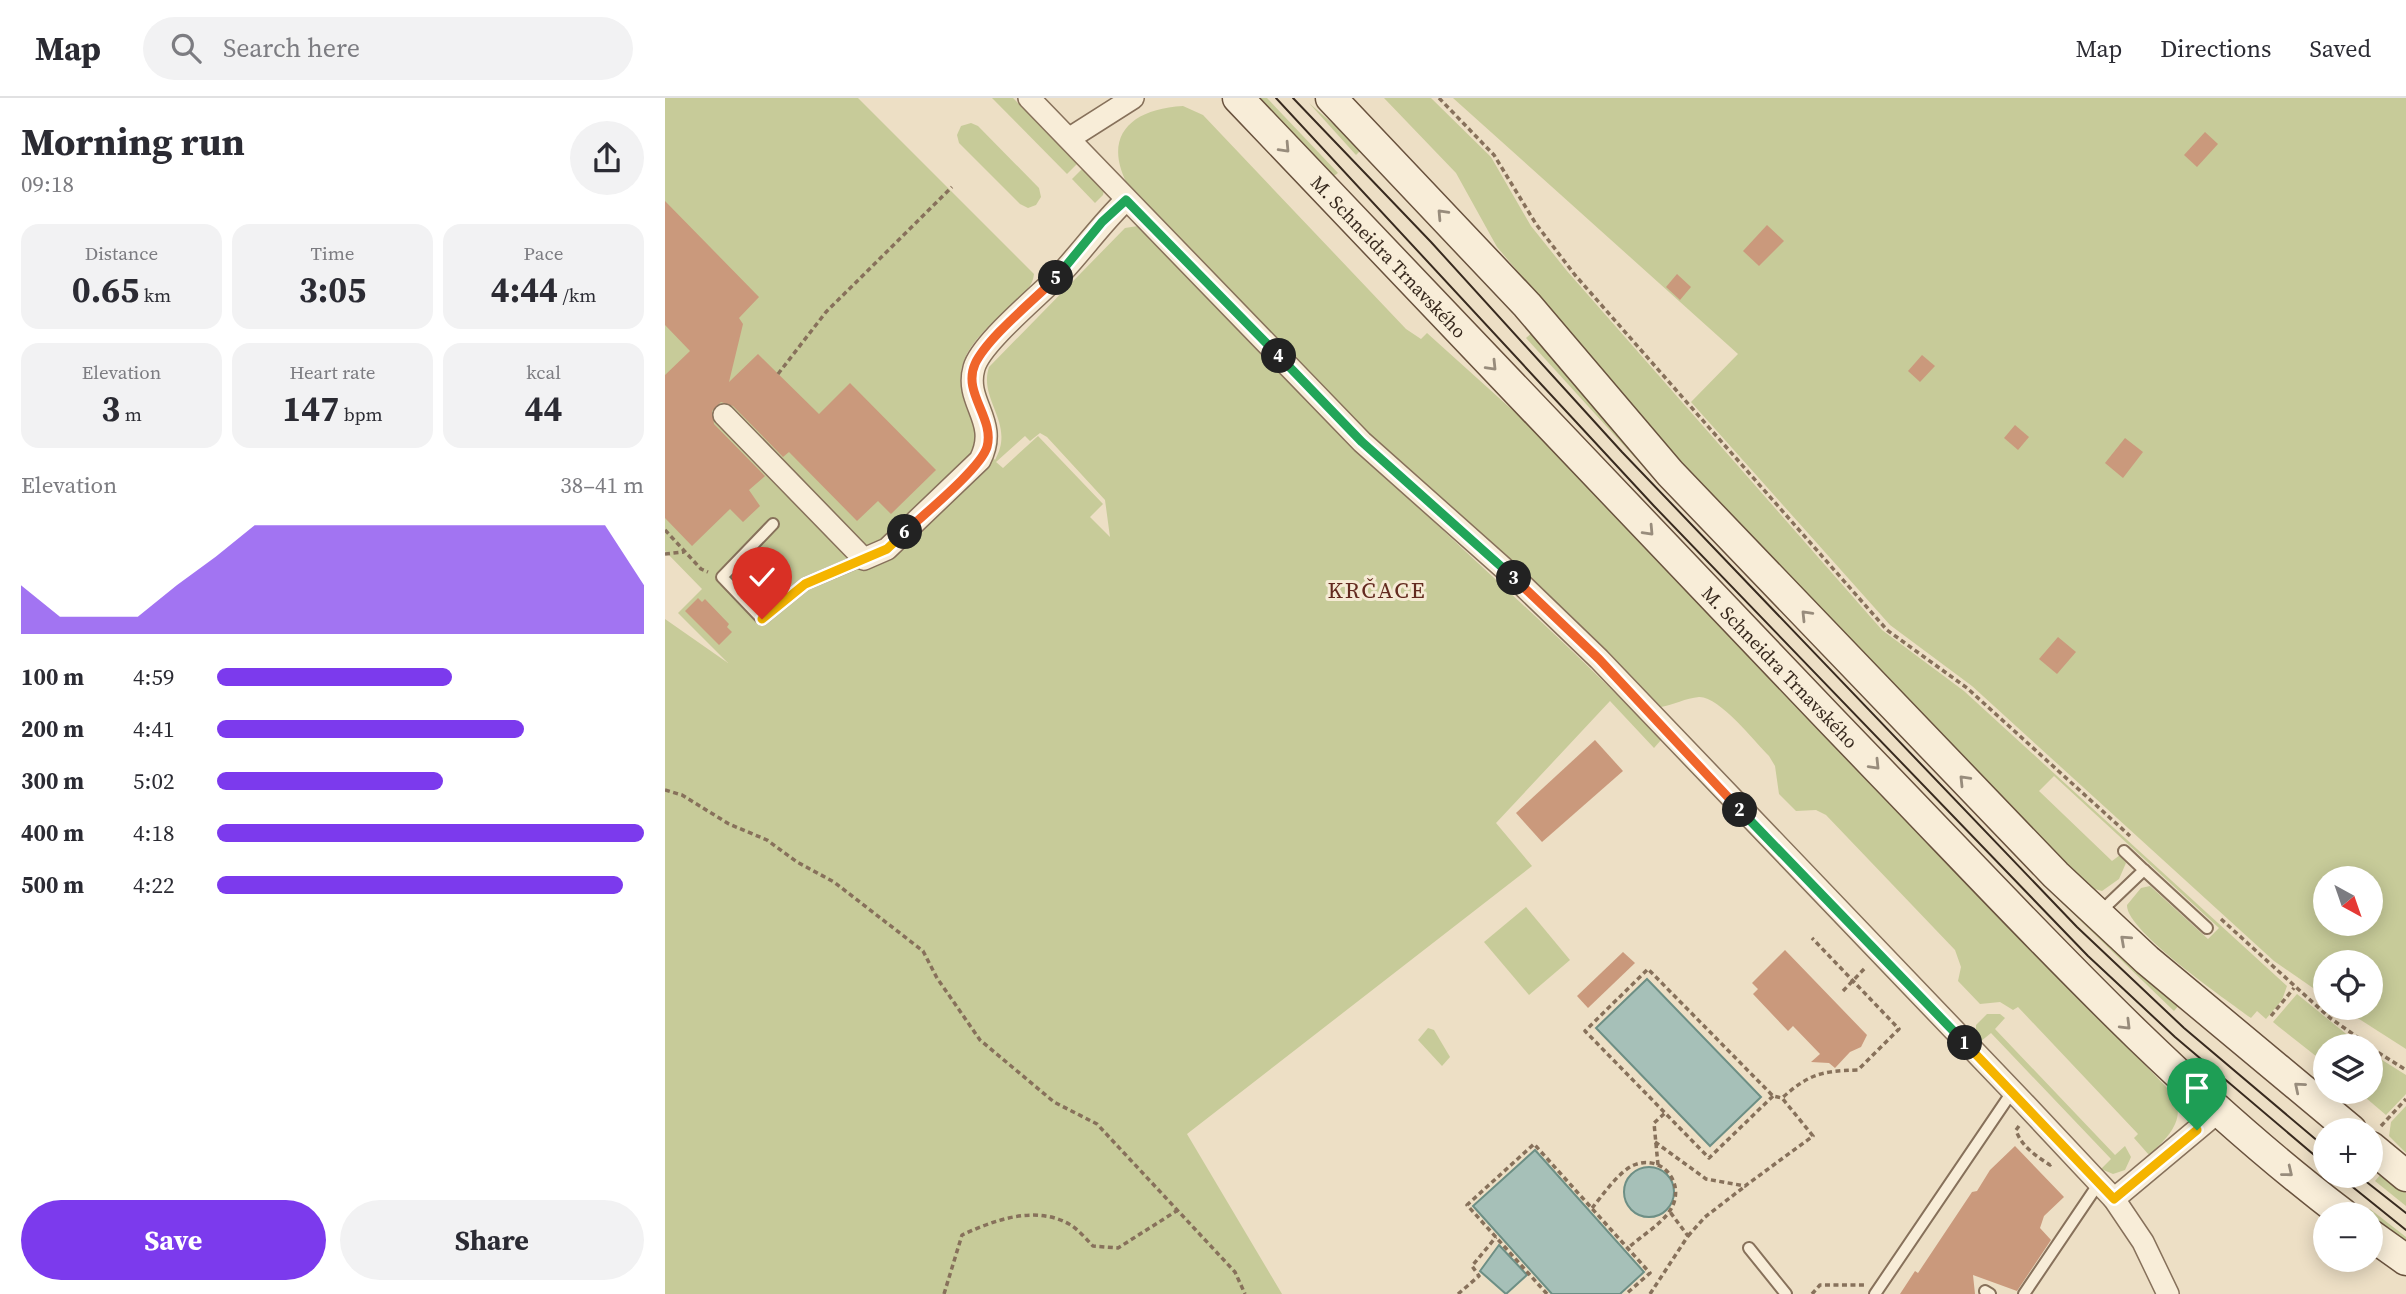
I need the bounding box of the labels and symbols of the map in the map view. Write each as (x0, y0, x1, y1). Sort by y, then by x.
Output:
one-way arrow (1277, 140, 1290, 153)
street label: M. Schneidra Trnavského (1305, 170, 1472, 344)
one-way arrow (1438, 209, 1451, 222)
pin: 5 (1039, 260, 1073, 296)
pin: 4 (1261, 338, 1297, 374)
one-way arrow (1484, 358, 1497, 371)
pin: 6 (887, 514, 923, 550)
one-way arrow (1641, 523, 1654, 536)
pin (732, 547, 792, 619)
pin: 3 (1497, 560, 1531, 596)
district label: KRČACE (1327, 574, 1427, 606)
street label: M. Schneidra Trnavského (1696, 580, 1864, 754)
one-way arrow (1802, 610, 1815, 623)
one-way arrow (1866, 757, 1879, 770)
one-way arrow (1959, 775, 1972, 788)
pin: 2 (1723, 792, 1757, 828)
north arrow (2313, 866, 2383, 936)
one-way arrow (2120, 936, 2133, 948)
one-way arrow (2118, 1017, 2131, 1030)
pin: 1 (1947, 1026, 1983, 1060)
pin (2167, 1058, 2227, 1130)
one-way arrow (2294, 1083, 2307, 1095)
one-way arrow (2281, 1164, 2293, 1177)

